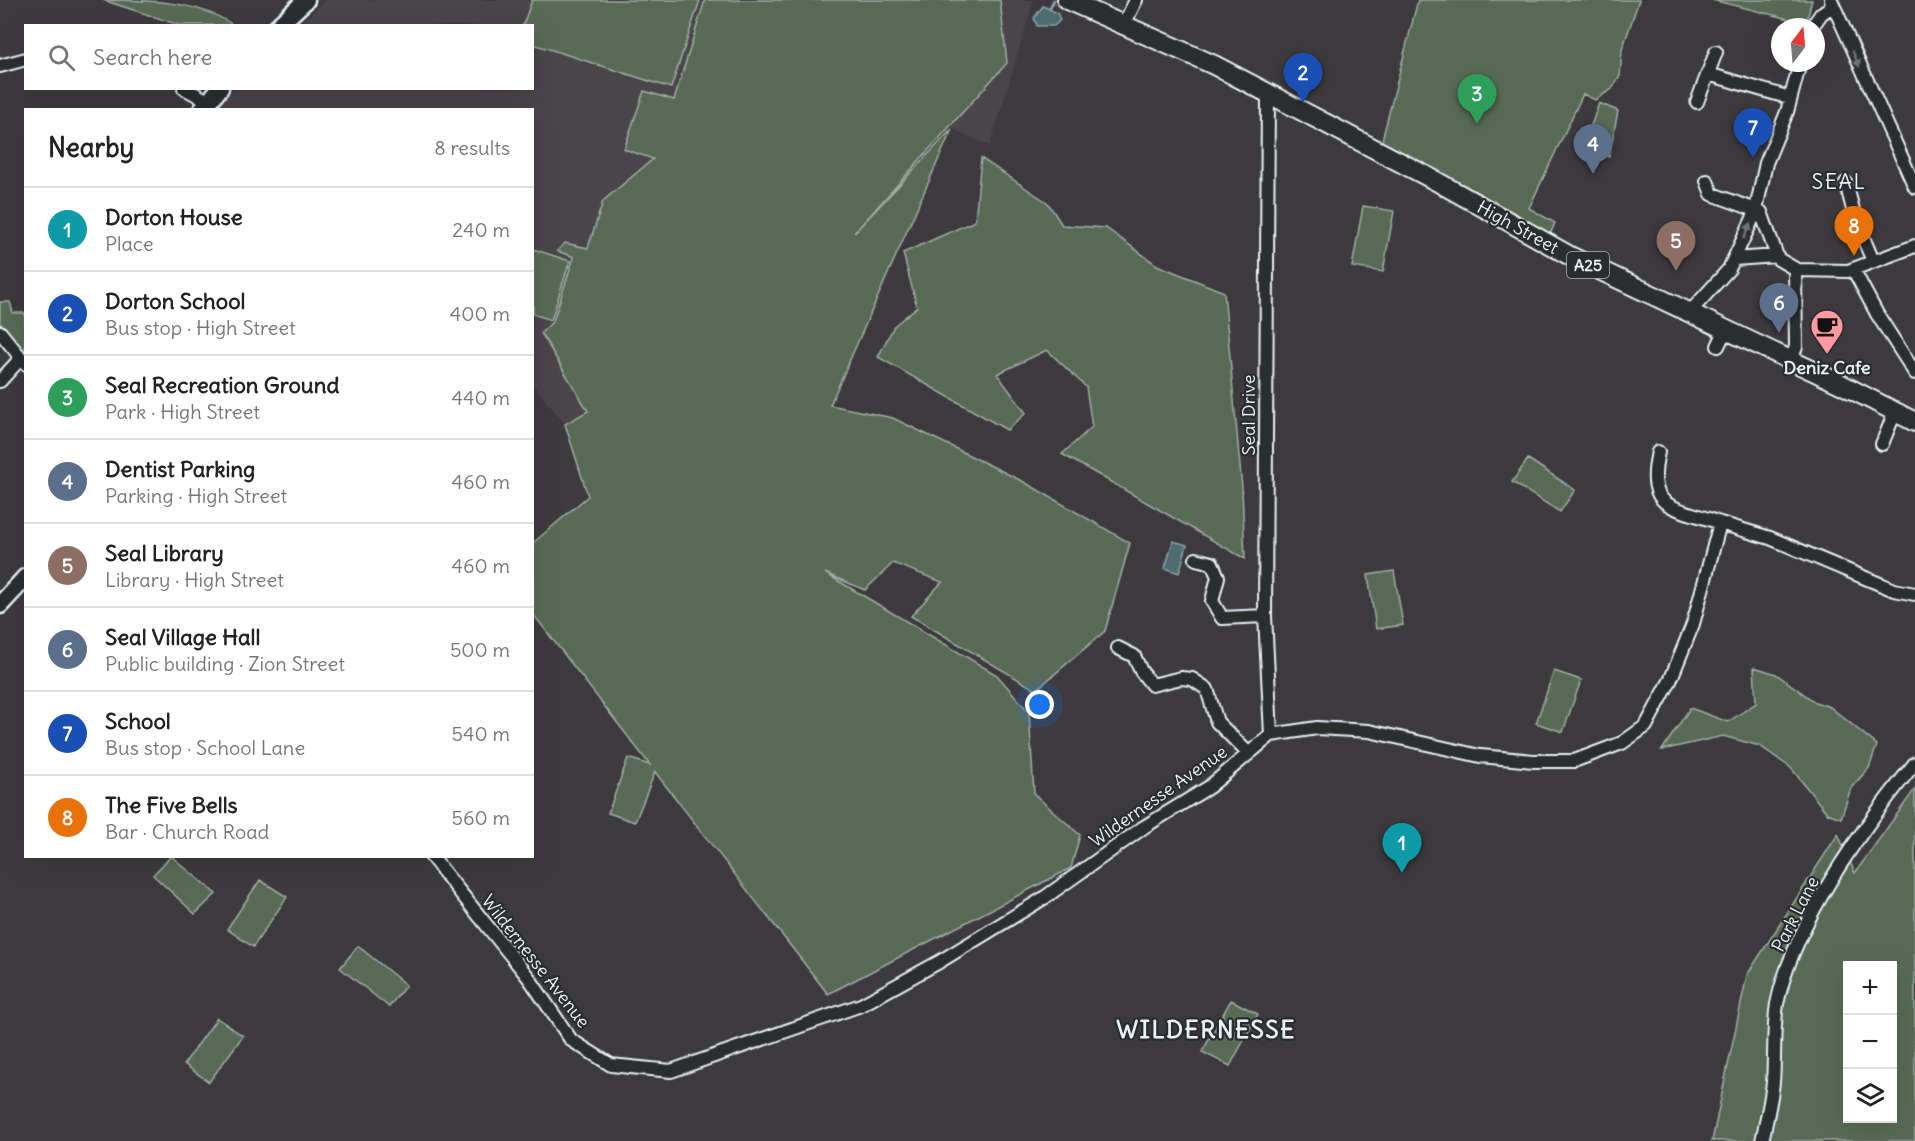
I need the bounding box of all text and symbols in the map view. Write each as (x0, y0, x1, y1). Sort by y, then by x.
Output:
north arrow (1771, 18, 1825, 72)
search box (24, 24, 534, 90)
icon: search (45, 41, 78, 74)
text: Search here (93, 43, 212, 71)
one-way arrow (1851, 50, 1861, 68)
pin: 2 (1284, 54, 1322, 103)
pin: 3 (1458, 74, 1496, 124)
pin: 7 (1734, 108, 1772, 158)
pin: 4 (1574, 124, 1612, 174)
text: Nearby (48, 131, 134, 164)
text: 8 results (434, 135, 510, 160)
district label: SEAL (1812, 168, 1866, 195)
street label: High Street (1473, 195, 1563, 259)
text: Dorton House (105, 203, 243, 231)
pin: 8 (1834, 206, 1874, 256)
text: 1 (64, 217, 71, 242)
text: 240 m (452, 217, 510, 242)
pin: 5 (1656, 222, 1696, 271)
one-way arrow (1742, 223, 1751, 240)
text: Place (105, 231, 153, 256)
road number: A25 (1567, 252, 1609, 278)
pin: 6 (1760, 284, 1798, 333)
text: Dorton School (105, 287, 245, 315)
text: 2 (62, 301, 73, 326)
text: 400 m (450, 301, 510, 326)
cafe icon: Deniz Cafe (1809, 308, 1845, 355)
text: Bus stop · High Street (105, 315, 296, 340)
place label: Deniz Cafe (1784, 356, 1871, 379)
text: Seal Recreation Ground (105, 371, 339, 399)
street label: Seal Drive (1237, 375, 1260, 455)
text: 3 (62, 385, 73, 410)
text: 440 m (451, 385, 510, 410)
text: Park · High Street (105, 399, 260, 424)
text: Dentist Parking (105, 455, 255, 483)
text: 4 (62, 469, 73, 494)
text: 460 m (451, 469, 510, 494)
text: Parking · High Street (105, 483, 287, 508)
text: Seal Library (105, 539, 224, 567)
text: 5 (62, 553, 73, 578)
text: 460 m (451, 553, 510, 578)
text: Library · High Street (105, 567, 284, 592)
text: Seal Village Hall (105, 623, 260, 651)
text: 6 (62, 637, 73, 662)
text: 500 m (450, 637, 510, 662)
text: Public building · Zion Street (105, 651, 345, 676)
your location (1025, 690, 1054, 719)
text: School (105, 707, 171, 735)
text: 7 (63, 721, 72, 746)
text: 540 m (451, 721, 510, 746)
text: Bus stop · School Lane (105, 735, 305, 760)
street label: Wildernesse Avenue (1085, 740, 1231, 852)
text: The Five Bells (105, 791, 238, 819)
text: 8 (62, 805, 73, 830)
text: 560 m (452, 805, 510, 830)
text: Bar · Church Road (105, 819, 269, 844)
pin: 1 (1382, 824, 1422, 873)
street label: Park Lane (1766, 872, 1824, 956)
street label: Wildernesse Avenue (477, 890, 595, 1032)
map controls (1843, 961, 1897, 1123)
button: + (1843, 961, 1897, 1015)
district label: WILDERNESSE (1116, 1014, 1296, 1044)
button: − (1843, 1015, 1897, 1069)
button: layers (1843, 1069, 1897, 1123)

